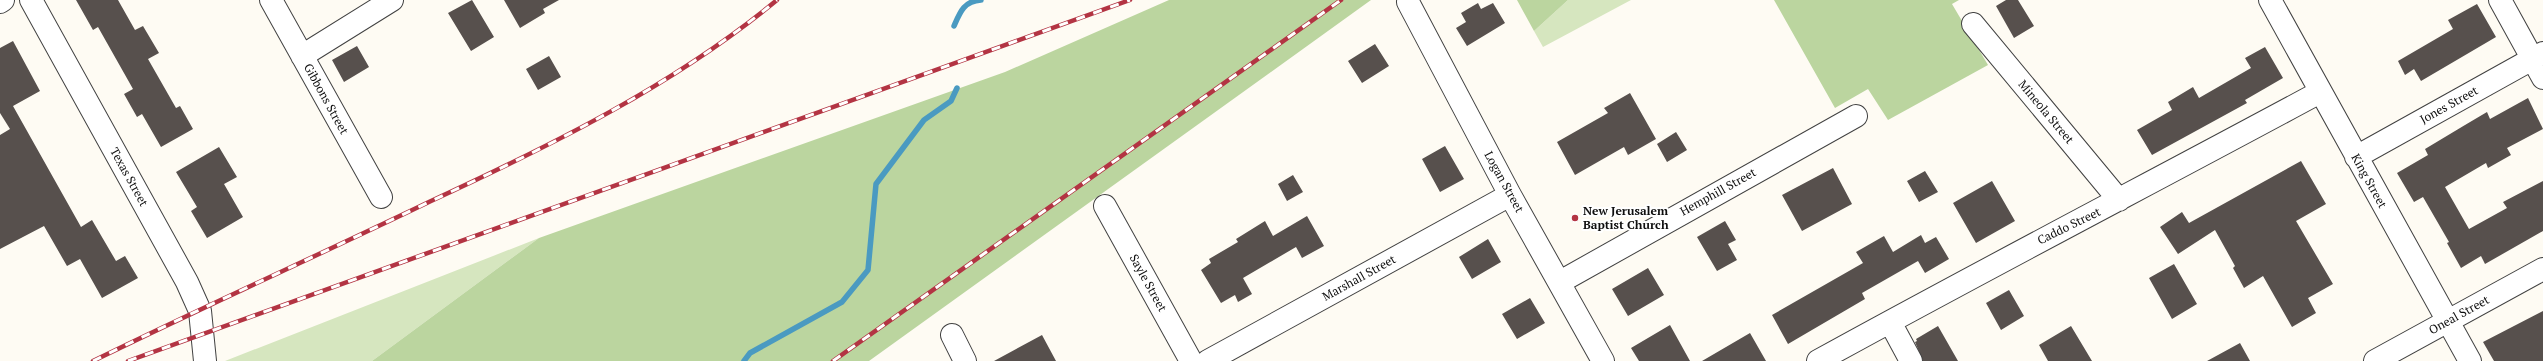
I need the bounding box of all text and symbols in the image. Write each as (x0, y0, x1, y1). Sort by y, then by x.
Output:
street label: Gibbons Street (301, 61, 352, 137)
street label: Mineola Street (2015, 77, 2078, 147)
street label: Jones Street (2417, 82, 2481, 127)
street label: Texas Street (107, 145, 152, 209)
street label: Logan Street (1481, 149, 1528, 215)
street label: King Street (2348, 151, 2391, 211)
street label: Hemphill Street (1677, 164, 1759, 219)
place label: New Jerusalem Baptist Church (1583, 203, 1669, 232)
street label: Caddo Street (2035, 204, 2103, 247)
marker: New Jerusalem Baptist Church (1570, 213, 1580, 223)
street label: Marshall Street (1319, 251, 1399, 304)
street label: Sayle Street (1127, 252, 1171, 314)
street label: Oneal Street (2426, 292, 2492, 337)

